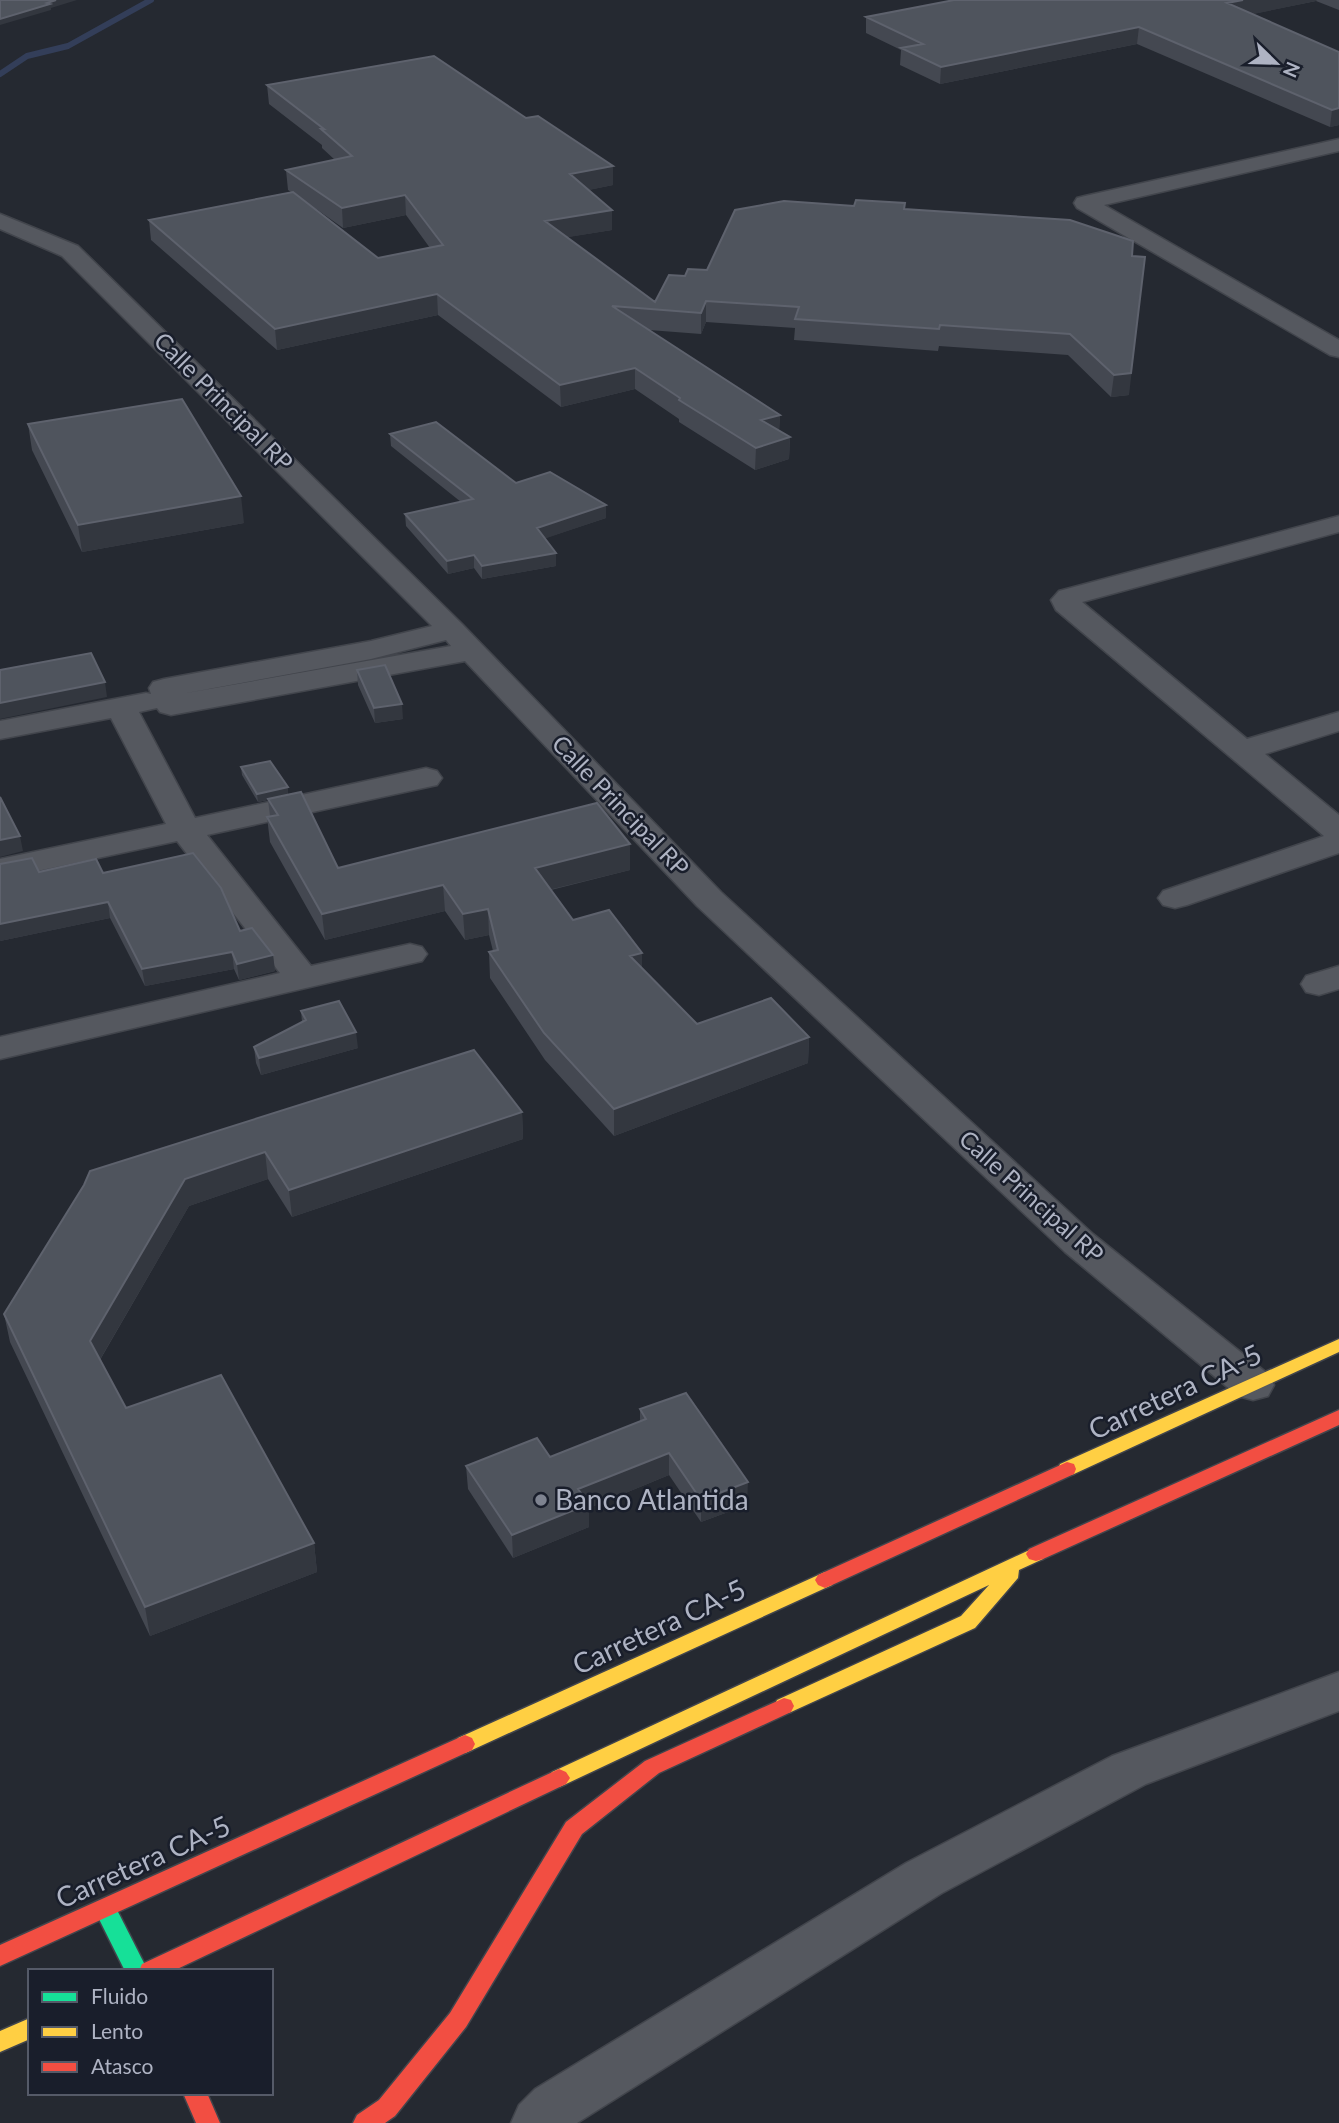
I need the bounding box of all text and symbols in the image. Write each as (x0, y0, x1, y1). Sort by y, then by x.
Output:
north arrow (1241, 28, 1311, 98)
text: N (1279, 59, 1306, 81)
street label: Calle Principal RP (149, 326, 299, 476)
street label: Calle Principal RP (547, 729, 695, 881)
street label: Calle Principal RP (954, 1124, 1110, 1268)
street label: Carretera CA-5 (1083, 1336, 1267, 1446)
place label: Banco Atlantida (555, 1482, 749, 1516)
marker: Banco Atlantida (533, 1492, 549, 1508)
street label: Carretera CA-5 (567, 1571, 751, 1681)
street label: Carretera CA-5 (50, 1807, 235, 1915)
legend (28, 1969, 273, 2095)
text: Fluido (91, 1983, 148, 2008)
text: Lento (91, 2018, 143, 2043)
text: Atasco (91, 2053, 153, 2078)

